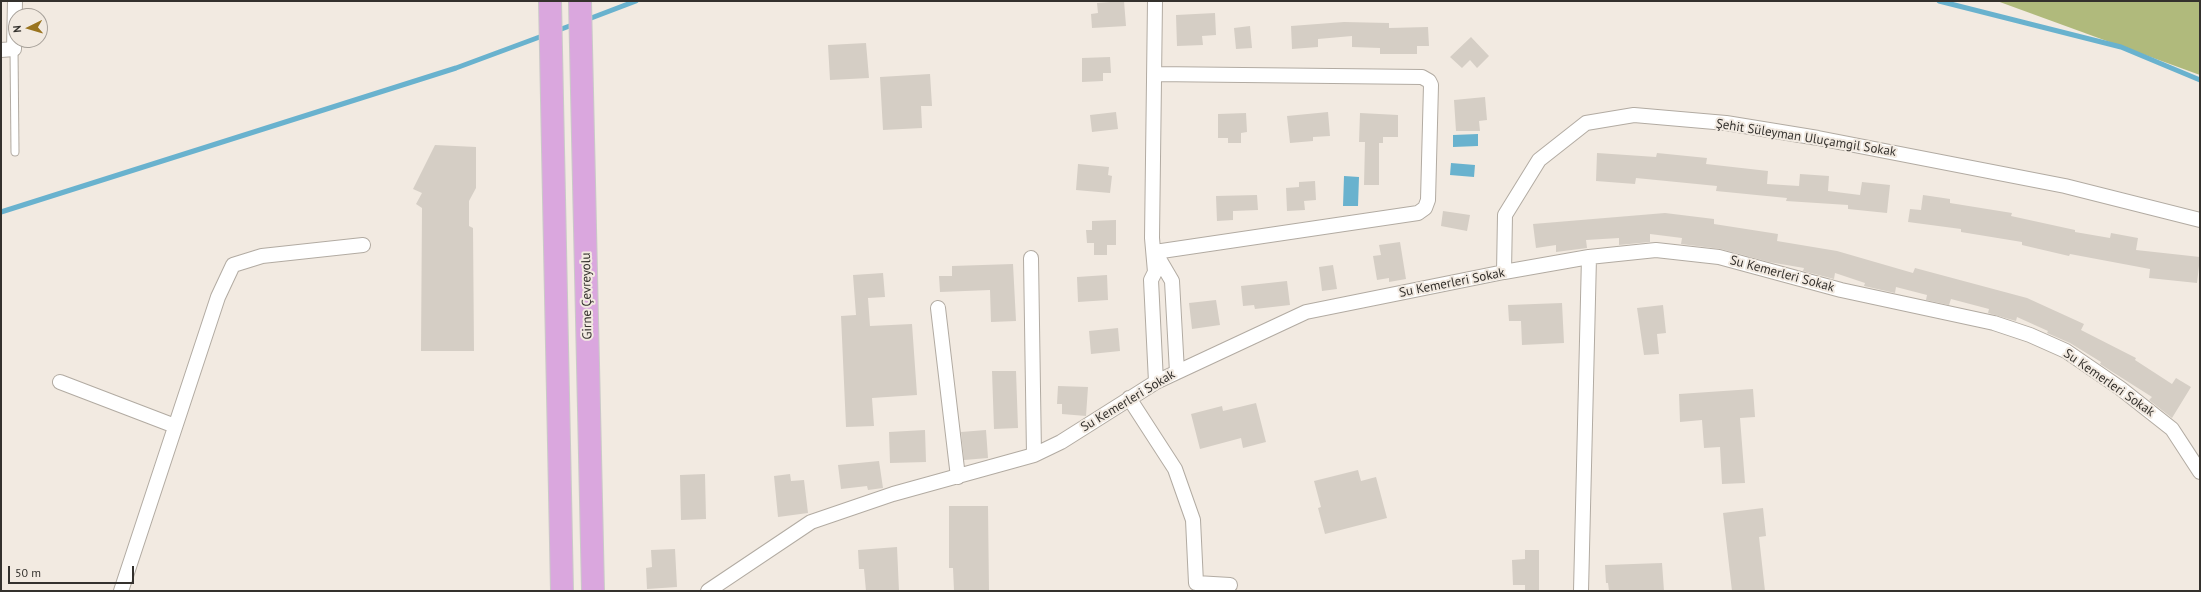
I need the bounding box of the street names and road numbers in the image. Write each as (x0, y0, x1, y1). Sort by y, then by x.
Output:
street label: Şehit Süleyman Uluçamgil Sokak (1715, 116, 1897, 160)
street label: Girne Çevreyolu (578, 252, 596, 340)
street label: Su Kemerleri Sokak (1728, 253, 1836, 295)
street label: Su Kemerleri Sokak (1398, 265, 1506, 301)
street label: Su Kemerleri Sokak (2061, 346, 2157, 420)
street label: Su Kemerleri Sokak (1078, 367, 1178, 435)

